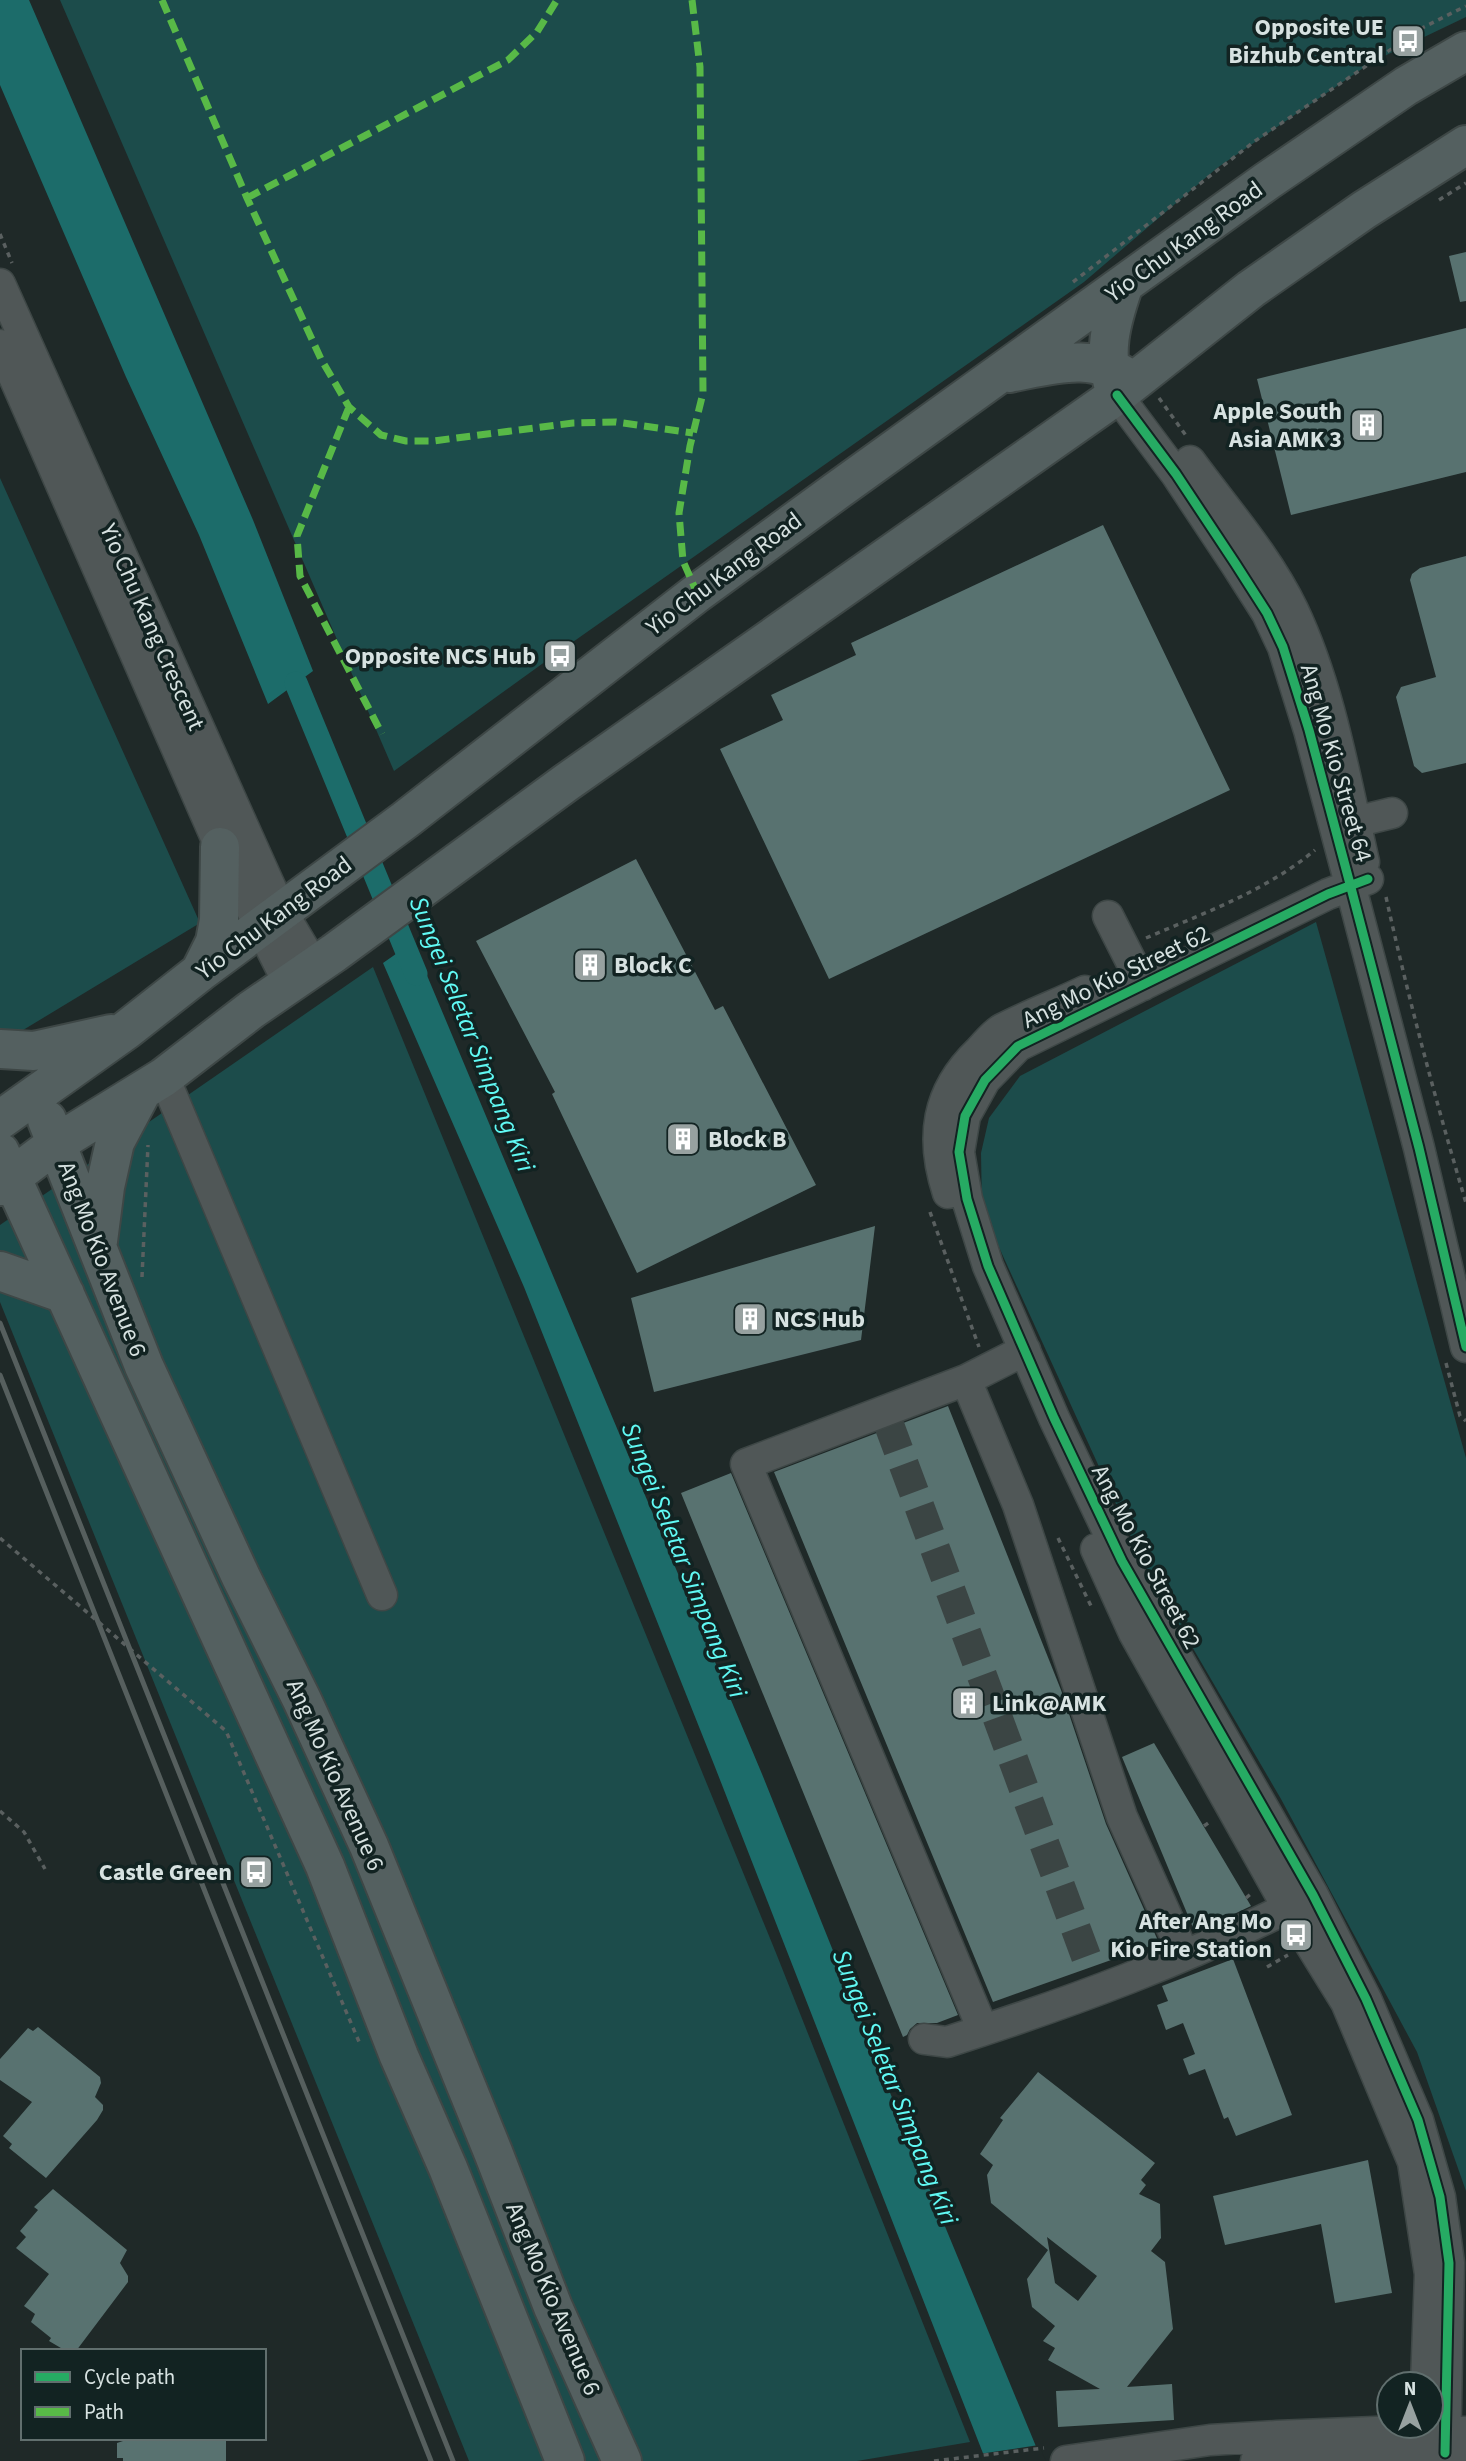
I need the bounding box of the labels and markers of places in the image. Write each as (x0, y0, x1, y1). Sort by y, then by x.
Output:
place label: Opposite UE Bizhub Central (1228, 10, 1384, 73)
bus stop icon: Opposite UE Bizhub Central (1389, 22, 1427, 60)
place label: Apple South Asia AMK 3 (1212, 394, 1342, 457)
building icon: Apple South Asia AMK 3 (1348, 406, 1386, 444)
bus stop icon: Opposite NCS Hub (541, 637, 579, 675)
place label: Opposite NCS Hub (345, 639, 536, 674)
building icon: Block C (571, 946, 609, 984)
place label: Block C (614, 948, 692, 983)
building icon: Block B (664, 1120, 702, 1158)
place label: Block B (708, 1122, 786, 1157)
building icon: NCS Hub (731, 1300, 769, 1338)
place label: NCS Hub (774, 1302, 865, 1337)
building icon: Link@AMK (949, 1684, 987, 1722)
place label: Link@AMK (992, 1686, 1107, 1721)
bus stop icon: Castle Green (237, 1853, 275, 1891)
place label: Castle Green (99, 1855, 232, 1890)
place label: After Ang Mo Kio Fire Station (1110, 1904, 1272, 1967)
bus stop icon: After Ang Mo Kio Fire Station (1277, 1916, 1315, 1954)

